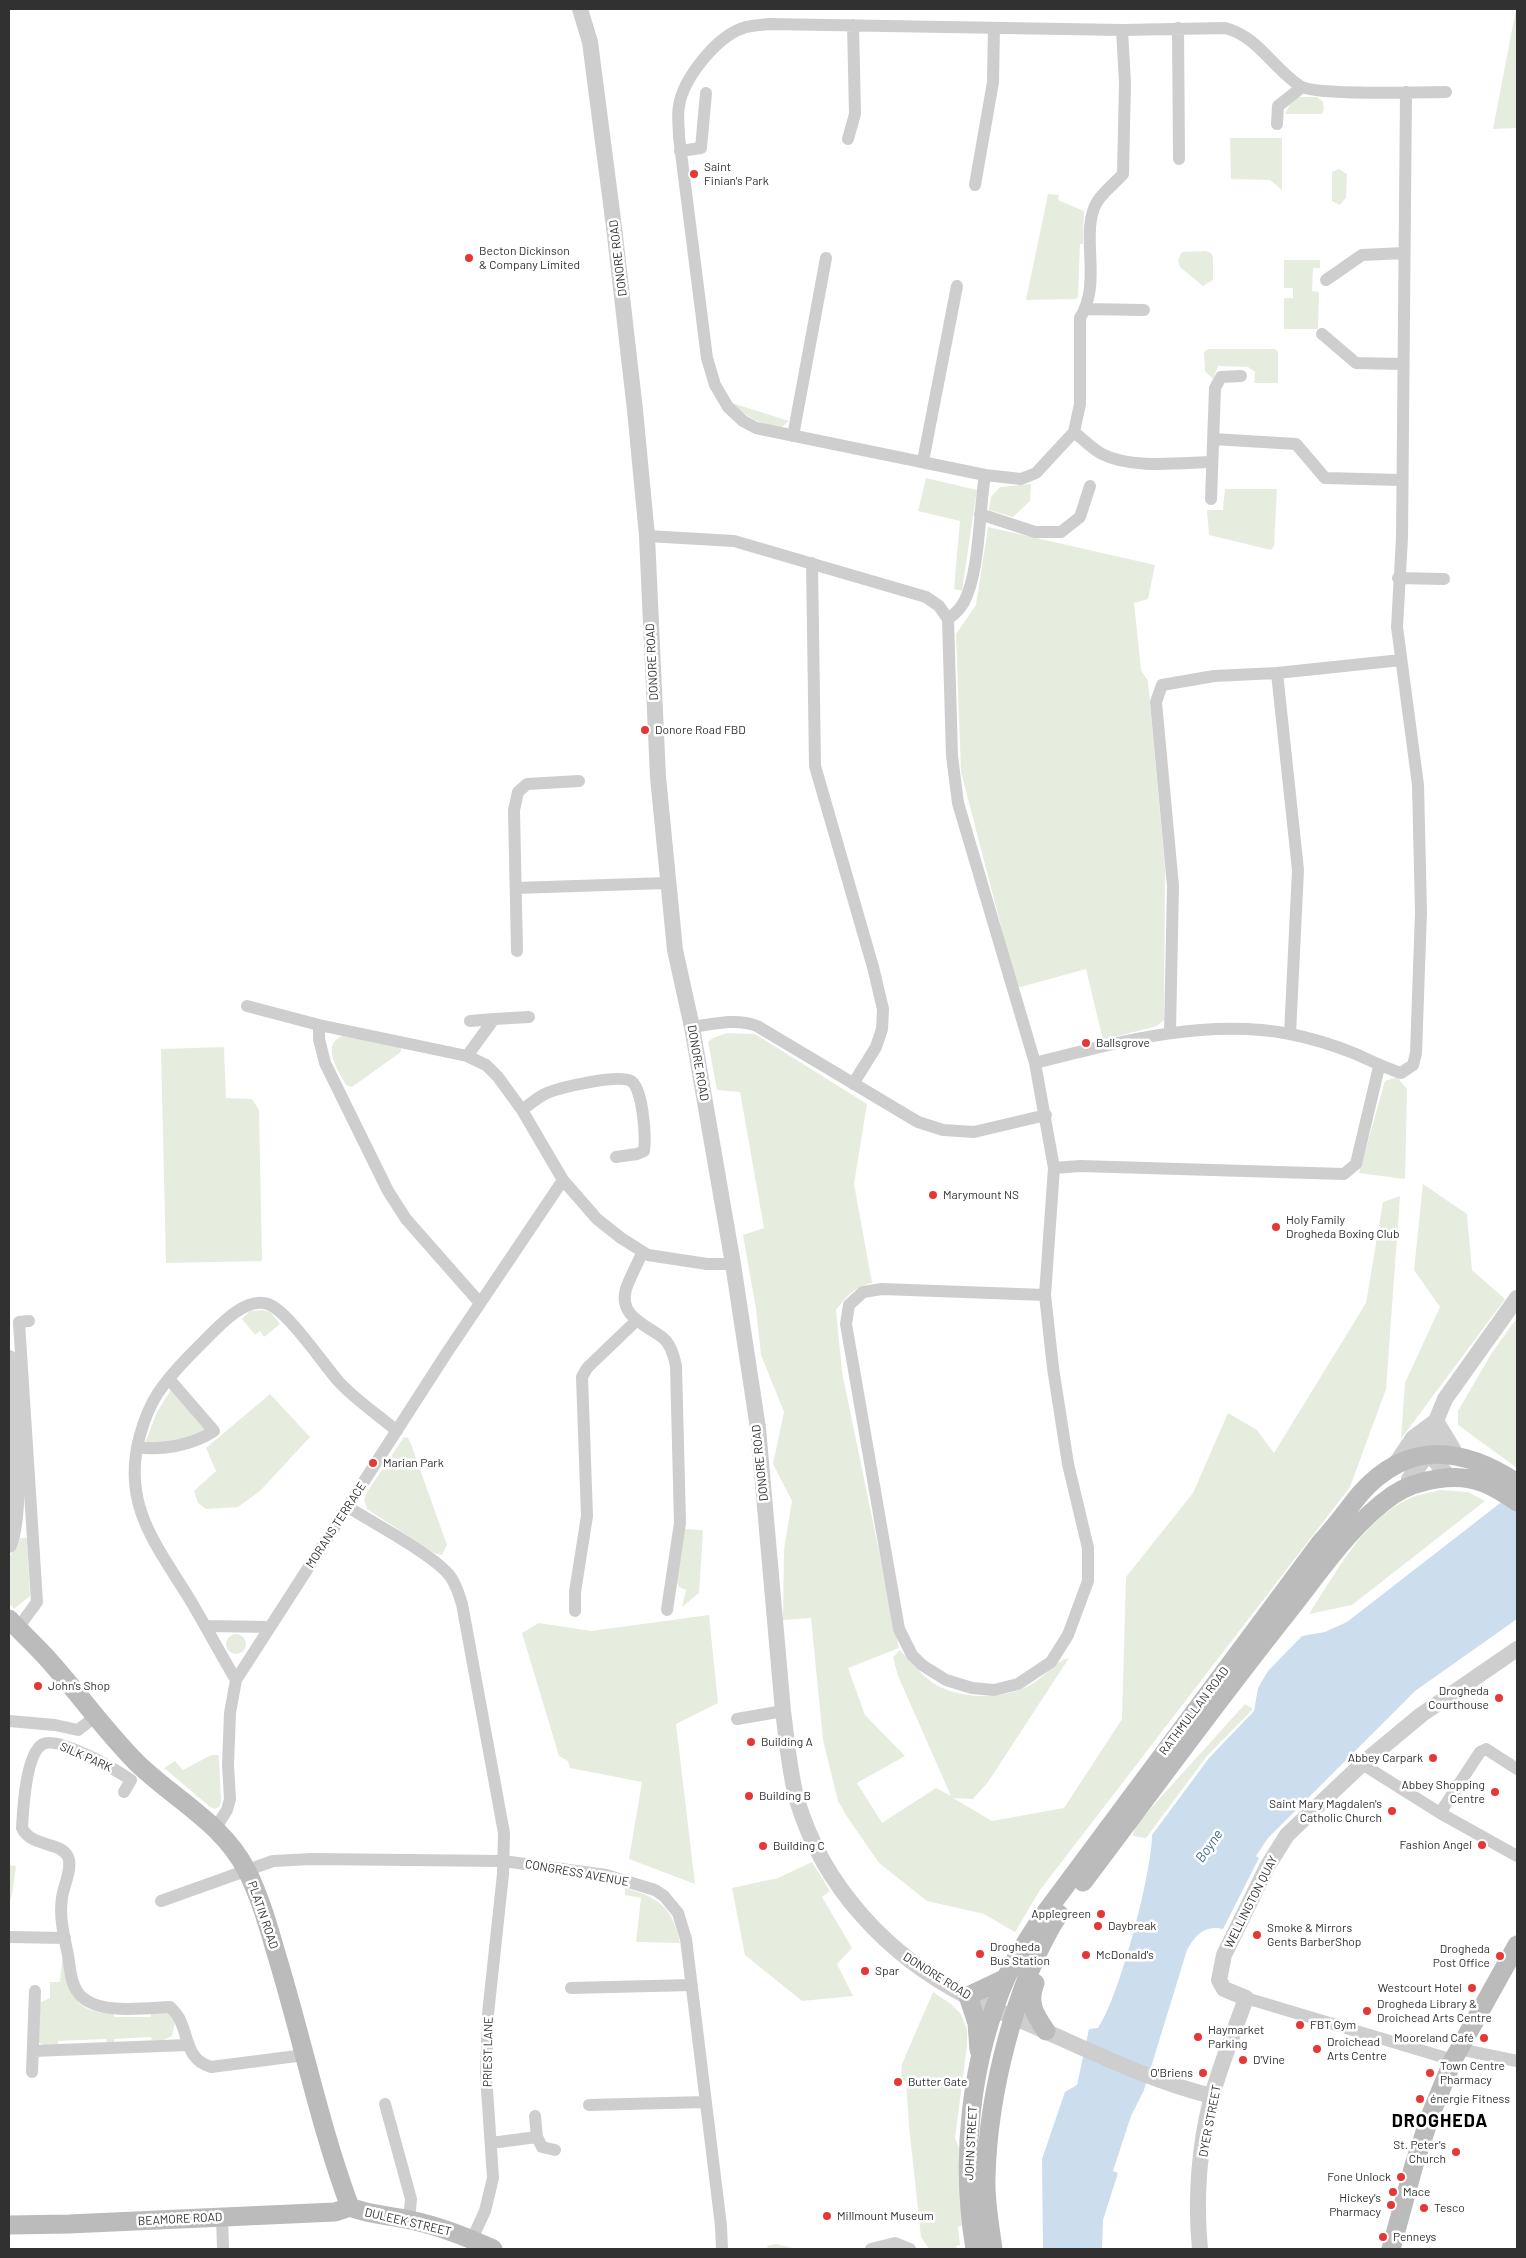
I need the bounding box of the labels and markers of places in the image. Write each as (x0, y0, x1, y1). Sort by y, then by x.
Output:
place label: Saint Finian's Park (704, 160, 769, 188)
marker: Saint Finian's Park (688, 168, 700, 180)
place label: Becton Dickinson & Company Limited (479, 244, 580, 272)
marker: Becton Dickinson & Company Limited (463, 252, 475, 264)
place label: Donore Road FBD (655, 723, 746, 737)
marker: Donore Road FBD (639, 724, 651, 736)
place label: Ballsgrove (1096, 1036, 1150, 1050)
marker: Ballsgrove (1080, 1037, 1092, 1049)
place label: Marymount NS (943, 1188, 1019, 1202)
marker: Marymount NS (927, 1189, 939, 1201)
place label: Holy Family Drogheda Boxing Club (1286, 1213, 1400, 1241)
marker: Holy Family Drogheda Boxing Club (1270, 1221, 1282, 1233)
place label: Marian Park (383, 1456, 444, 1470)
marker: Marian Park (367, 1457, 379, 1469)
place label: John's Shop (48, 1679, 110, 1693)
marker: John's Shop (32, 1680, 44, 1692)
place label: Drogheda Courthouse (1428, 1684, 1489, 1712)
marker: Drogheda Courthouse (1493, 1692, 1505, 1704)
place label: Building A (761, 1735, 813, 1749)
marker: Building A (745, 1736, 757, 1748)
place label: Abbey Carpark (1348, 1751, 1423, 1765)
marker: Abbey Carpark (1427, 1752, 1439, 1764)
place label: Abbey Shopping Centre (1401, 1778, 1485, 1806)
marker: Abbey Shopping Centre (1489, 1786, 1501, 1798)
place label: Building B (759, 1789, 811, 1803)
marker: Building B (743, 1790, 755, 1802)
place label: Saint Mary Magdalen's Catholic Church (1269, 1797, 1382, 1825)
marker: Saint Mary Magdalen's Catholic Church (1386, 1805, 1398, 1817)
place label: Fashion Angel (1399, 1838, 1472, 1852)
place label: Building C (773, 1839, 825, 1853)
marker: Fashion Angel (1476, 1839, 1488, 1851)
marker: Building C (757, 1840, 769, 1852)
place label: Applegreen (1031, 1907, 1091, 1921)
marker: Applegreen (1095, 1908, 1107, 1920)
place label: Daybreak (1108, 1919, 1156, 1933)
marker: Daybreak (1092, 1920, 1104, 1932)
place label: Smoke & Mirrors Gents BarberShop (1267, 1921, 1361, 1949)
marker: Smoke & Mirrors Gents BarberShop (1251, 1929, 1263, 1941)
place label: Drogheda Bus Station (990, 1940, 1050, 1968)
place label: Drogheda Post Office (1433, 1942, 1490, 1970)
marker: Drogheda Bus Station (974, 1948, 986, 1960)
place label: McDonald's (1096, 1948, 1154, 1962)
marker: McDonald's (1080, 1949, 1092, 1961)
marker: Drogheda Post Office (1494, 1950, 1506, 1962)
place label: Spar (875, 1964, 899, 1978)
marker: Spar (859, 1965, 871, 1977)
place label: Westcourt Hotel (1378, 1981, 1462, 1995)
marker: Westcourt Hotel (1466, 1982, 1478, 1994)
place label: Drogheda Library & Droichead Arts Centre (1377, 1997, 1492, 2025)
marker: Drogheda Library & Droichead Arts Centre (1361, 2005, 1373, 2017)
place label: FBT Gym (1310, 2018, 1356, 2032)
marker: FBT Gym (1294, 2019, 1306, 2031)
place label: Haymarket Parking (1208, 2023, 1264, 2051)
marker: Haymarket Parking (1192, 2031, 1204, 2043)
place label: Mooreland Café (1394, 2031, 1474, 2045)
marker: Mooreland Café (1478, 2032, 1490, 2044)
place label: Droichead Arts Centre (1327, 2035, 1387, 2063)
marker: Droichead Arts Centre (1311, 2043, 1323, 2055)
place label: D'Vine (1253, 2053, 1285, 2067)
marker: D'Vine (1237, 2054, 1249, 2066)
place label: Town Centre Pharmacy (1440, 2059, 1505, 2087)
place label: O'Briens (1150, 2066, 1193, 2080)
marker: O'Briens (1197, 2067, 1209, 2079)
marker: Town Centre Pharmacy (1424, 2067, 1436, 2079)
place label: Butter Gate (908, 2075, 967, 2089)
marker: Butter Gate (892, 2076, 904, 2088)
place label: énergie Fitness (1430, 2092, 1510, 2106)
marker: énergie Fitness (1414, 2093, 1426, 2105)
place label: St. Peter's Church (1393, 2138, 1446, 2166)
marker: St. Peter's Church (1450, 2146, 1462, 2158)
place label: Fone Unlock (1327, 2170, 1391, 2184)
marker: Fone Unlock (1395, 2171, 1407, 2183)
place label: Mace (1403, 2185, 1430, 2199)
marker: Mace (1387, 2186, 1399, 2198)
place label: Hickey's Pharmacy (1329, 2191, 1381, 2219)
marker: Hickey's Pharmacy (1385, 2199, 1397, 2211)
place label: Tesco (1434, 2201, 1465, 2215)
marker: Tesco (1418, 2202, 1430, 2214)
place label: Millmount Museum (837, 2209, 934, 2223)
marker: Millmount Museum (821, 2210, 833, 2222)
place label: Penneys (1393, 2230, 1436, 2244)
marker: Penneys (1377, 2231, 1389, 2243)

